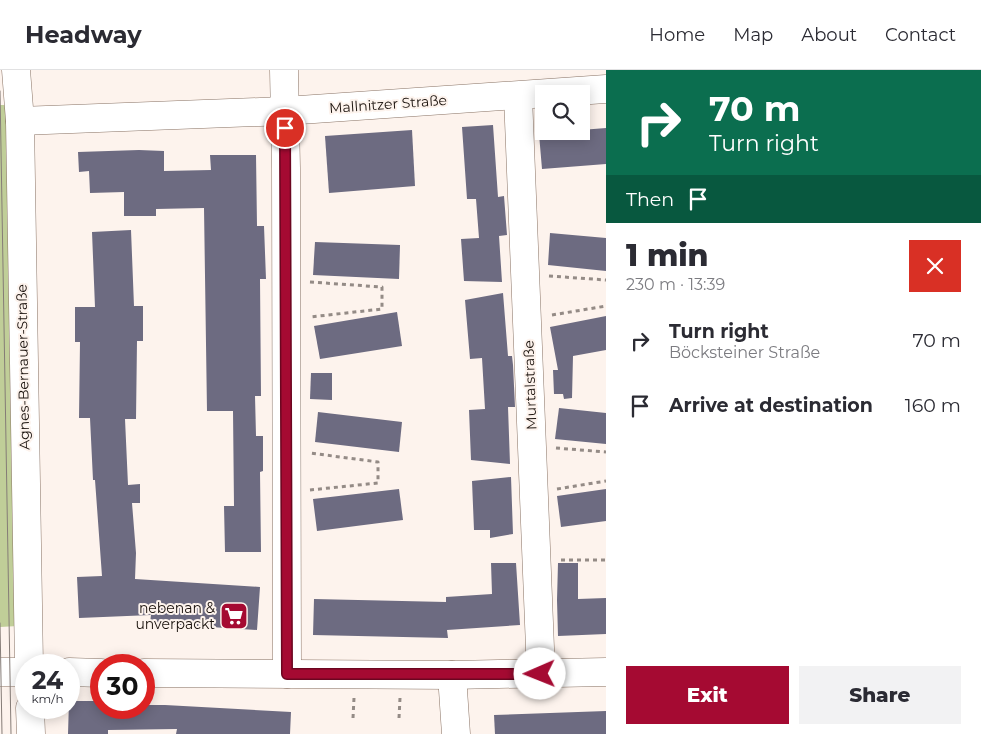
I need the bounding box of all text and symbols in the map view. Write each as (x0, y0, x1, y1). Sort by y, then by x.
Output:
text: Headway (25, 20, 142, 49)
text: Home (649, 24, 705, 46)
text: Map (733, 24, 773, 46)
text: About (801, 24, 857, 46)
text: Contact (885, 24, 956, 46)
map controls (535, 85, 590, 140)
button: search (535, 85, 590, 140)
text: 70 m (709, 87, 800, 130)
icon: right (626, 90, 691, 155)
street label: Mallnitzer Straße (328, 91, 448, 117)
pin (264, 107, 306, 149)
icon: arrive (271, 114, 299, 142)
text: Turn right (709, 130, 819, 157)
icon: arrive (684, 185, 712, 213)
text: Then (626, 188, 674, 211)
text: 1 min (626, 237, 709, 274)
button: close (909, 240, 961, 292)
text: 230 m · 13:39 (626, 275, 725, 294)
street label: Agnes-Bernauer-Straße (13, 284, 33, 450)
text: Turn right (669, 320, 769, 343)
icon: right (626, 327, 654, 355)
text: 70 m (912, 329, 961, 352)
street label: Murtalstraße (519, 340, 541, 430)
text: Böcksteiner Straße (669, 343, 820, 362)
icon: arrive (626, 392, 654, 420)
text: Arrive at destination (669, 394, 873, 417)
text: 160 m (905, 394, 961, 417)
place label: nebenan & unverpackt (135, 599, 216, 633)
supermarket icon: nebenan & unverpackt (219, 601, 249, 631)
position arrow (513, 647, 565, 699)
speed limit sign: 30 (90, 654, 155, 719)
text: 24 (32, 665, 63, 695)
button: Exit (626, 666, 789, 724)
button: Share (799, 666, 961, 724)
text: km/h (31, 691, 64, 706)

